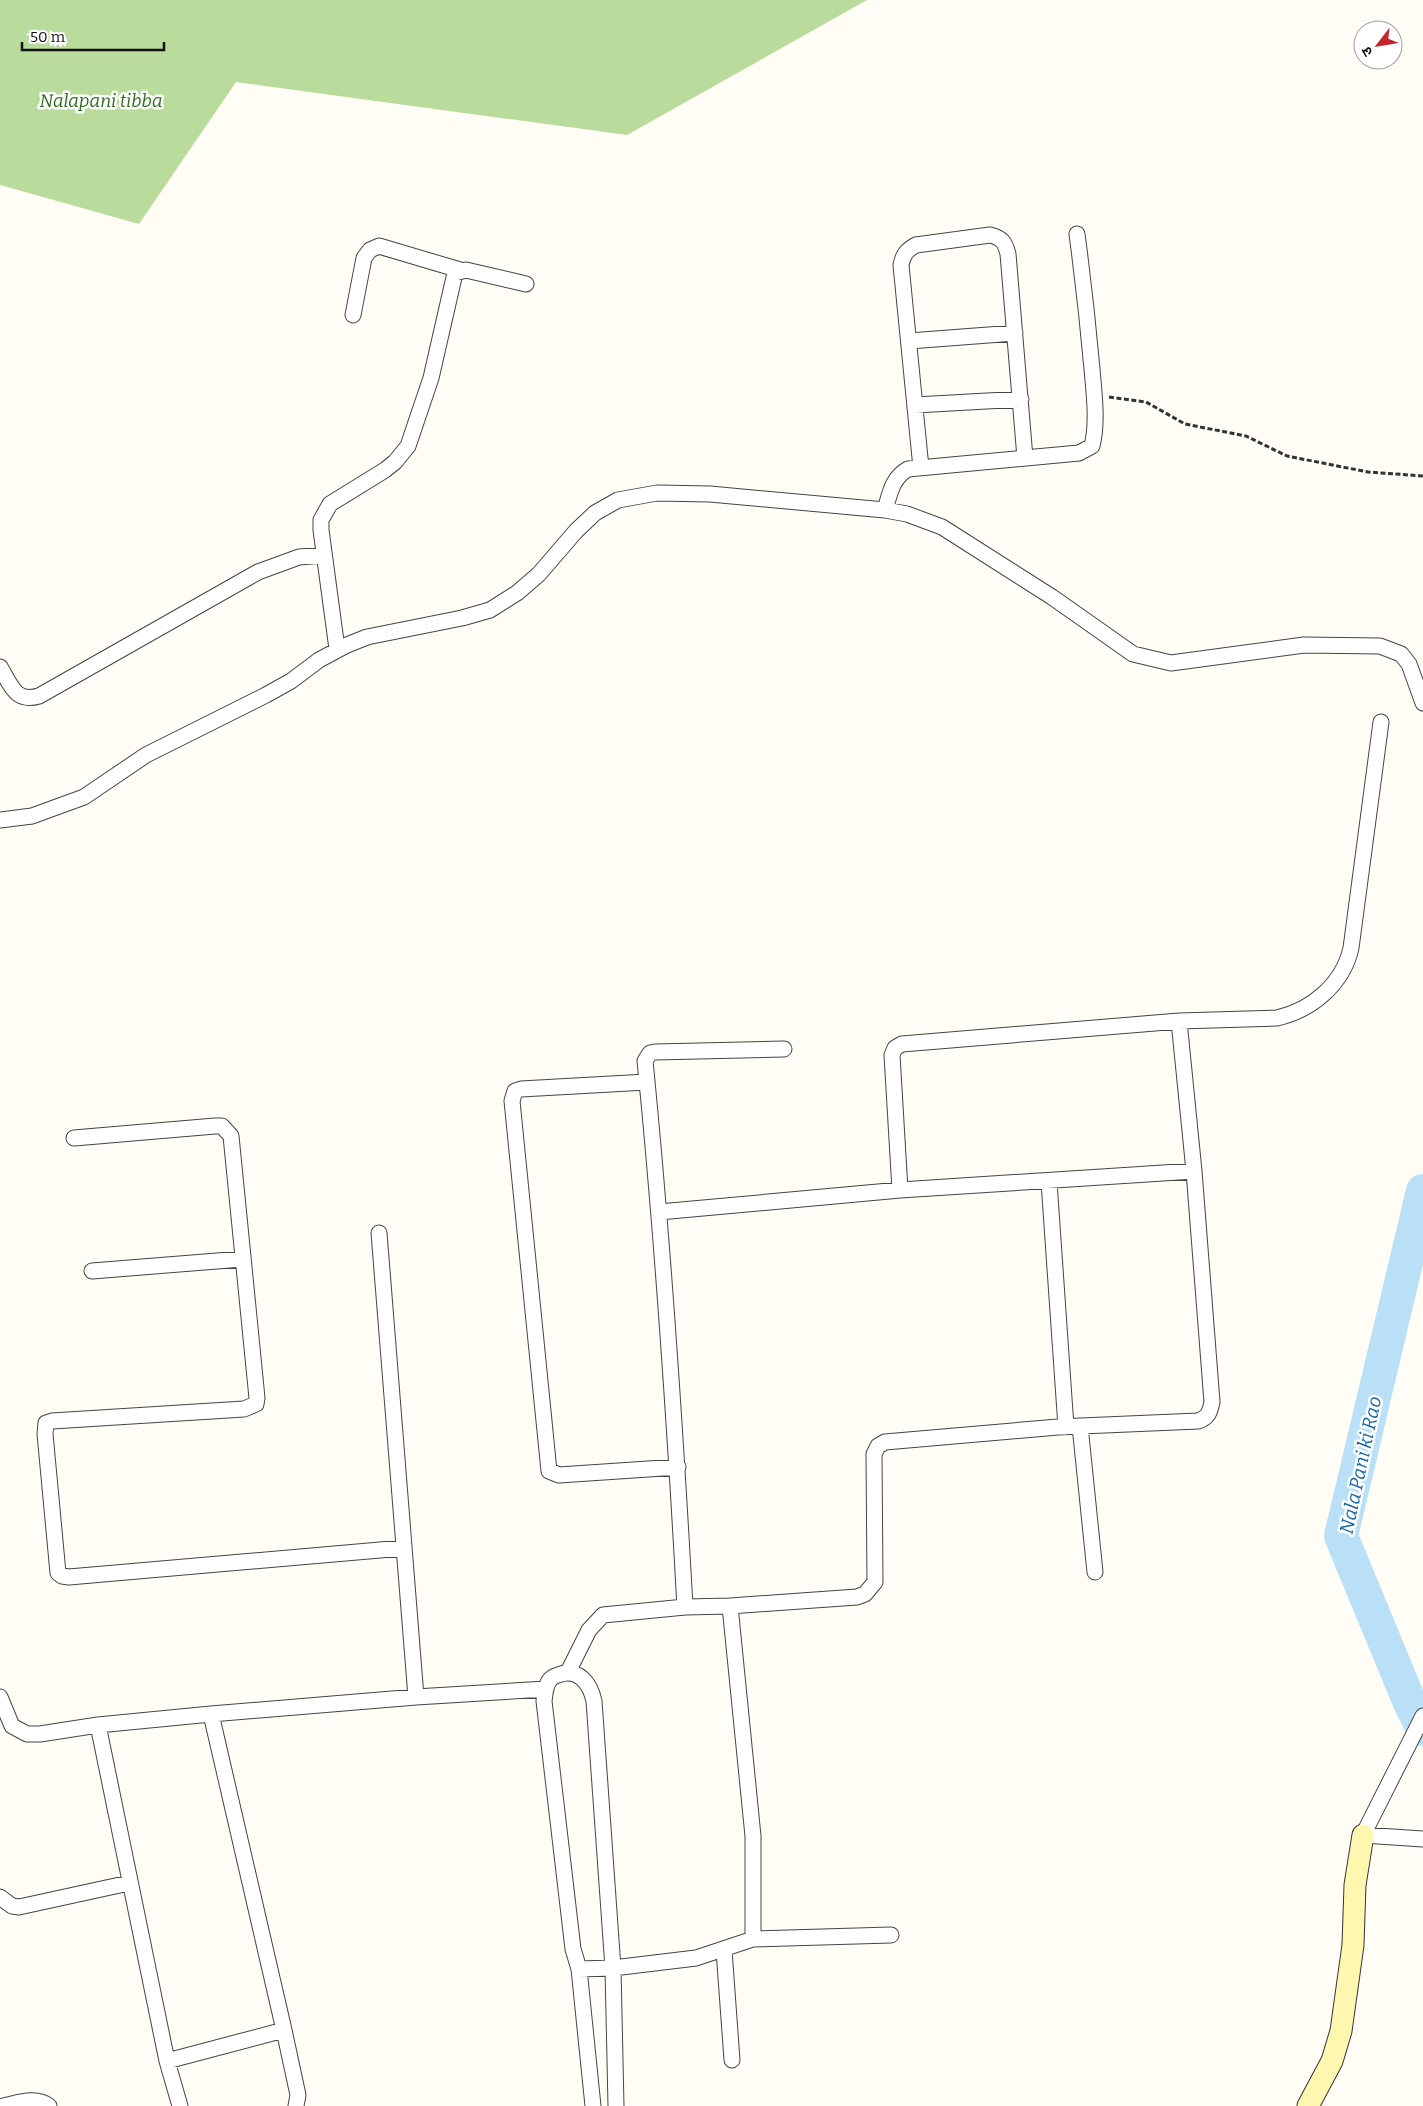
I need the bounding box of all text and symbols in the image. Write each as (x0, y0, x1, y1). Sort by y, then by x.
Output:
scale bar (22, 20, 165, 52)
north arrow (1353, 20, 1403, 70)
text: 50 m (30, 28, 66, 46)
text: उ (1357, 43, 1377, 59)
park label: Nalapani tibba (39, 90, 163, 112)
water label: Nala Pani ki Rao (1335, 1394, 1386, 1536)

